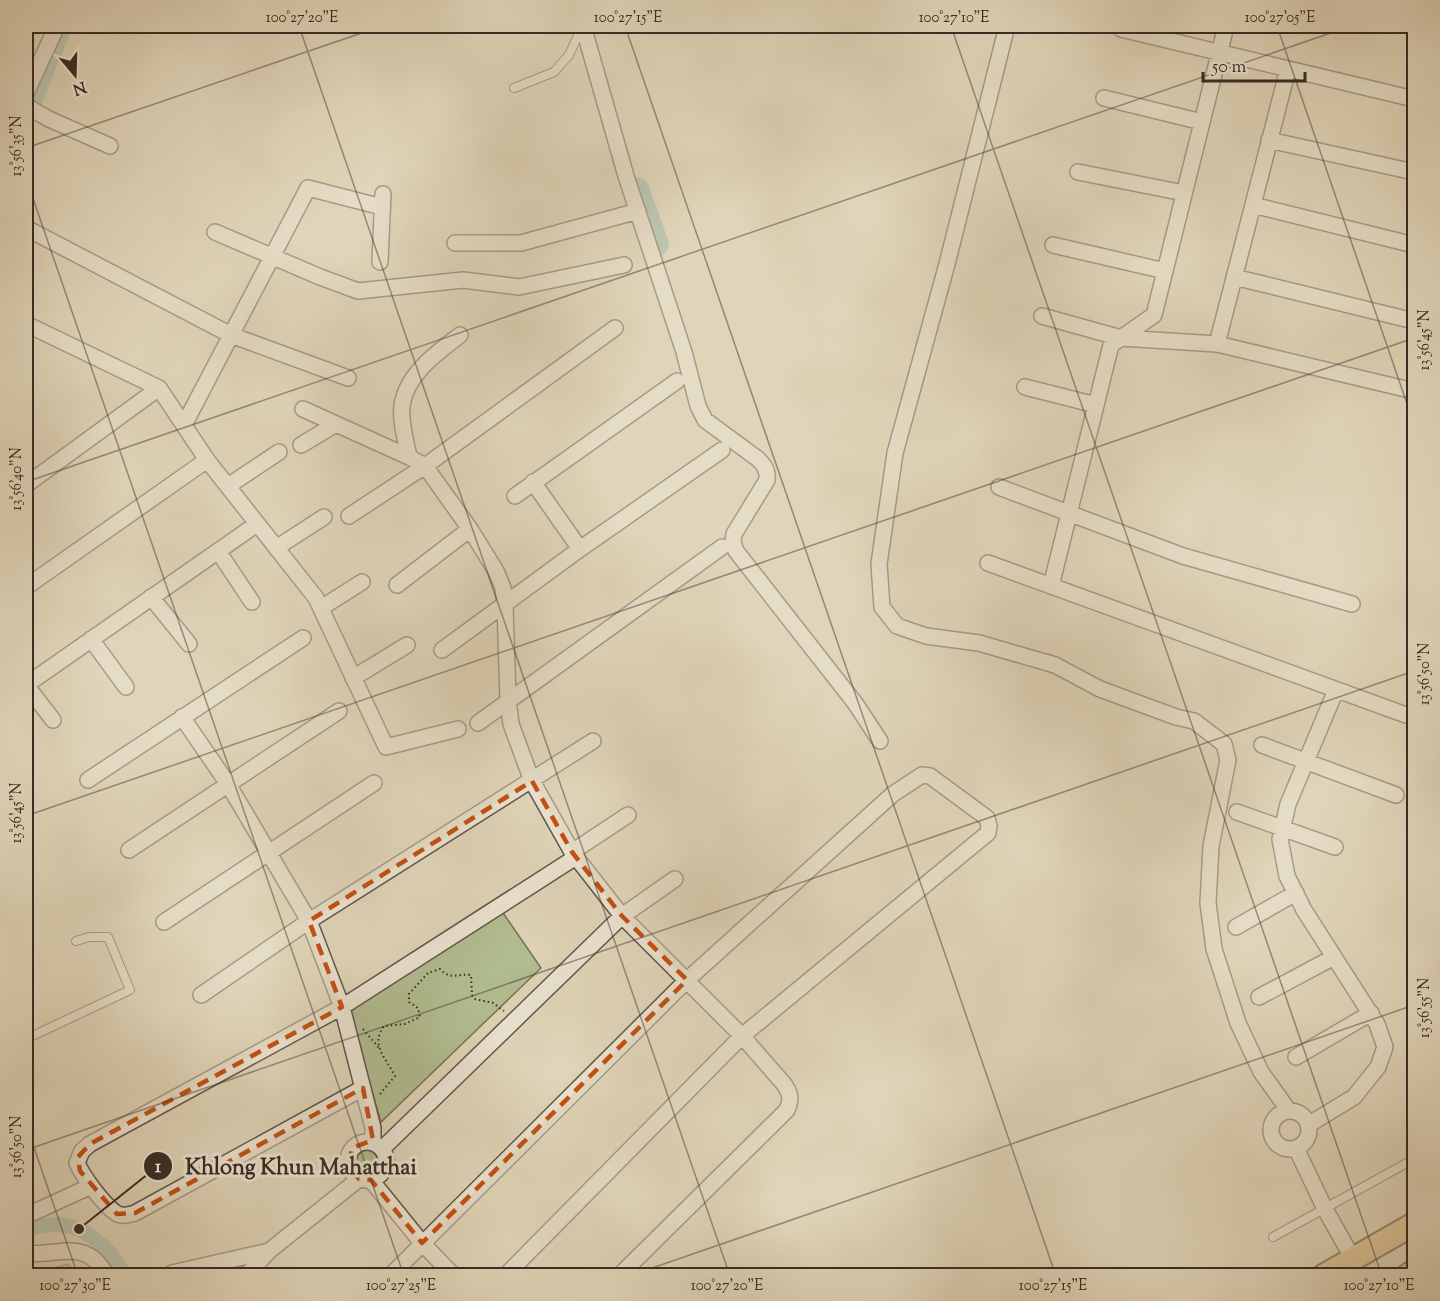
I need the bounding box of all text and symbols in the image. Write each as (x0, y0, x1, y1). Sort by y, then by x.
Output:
text: 100°27'20"E (266, 8, 338, 29)
text: 100°27'15"E (594, 8, 662, 29)
text: 100°27'10"E (919, 8, 989, 29)
text: 100°27'05"E (1245, 8, 1315, 29)
north arrow (45, 45, 105, 105)
scale bar (1203, 45, 1305, 83)
text: 50 m (1211, 55, 1247, 81)
text: N (69, 74, 89, 100)
text: 13°56'35"N (7, 115, 28, 177)
text: 13°56'45"N (1415, 309, 1436, 371)
text: 13°56'40"N (7, 447, 28, 511)
text: 13°56'50"N (1415, 643, 1436, 705)
text: 13°56'45"N (7, 782, 28, 844)
text: 13°56'55"N (1415, 978, 1436, 1038)
text: 13°56'50"N (7, 1116, 28, 1178)
callout: Khlong Khun Mahatthai (143, 1146, 429, 1186)
text: Khlong Khun Mahatthai (185, 1153, 418, 1185)
text: 1 (155, 1155, 162, 1181)
text: 100°27'30"E (39, 1276, 111, 1297)
text: 100°27'25"E (366, 1276, 436, 1297)
text: 100°27'20"E (691, 1276, 763, 1297)
text: 100°27'15"E (1019, 1276, 1087, 1297)
text: 100°27'10"E (1344, 1276, 1414, 1297)

